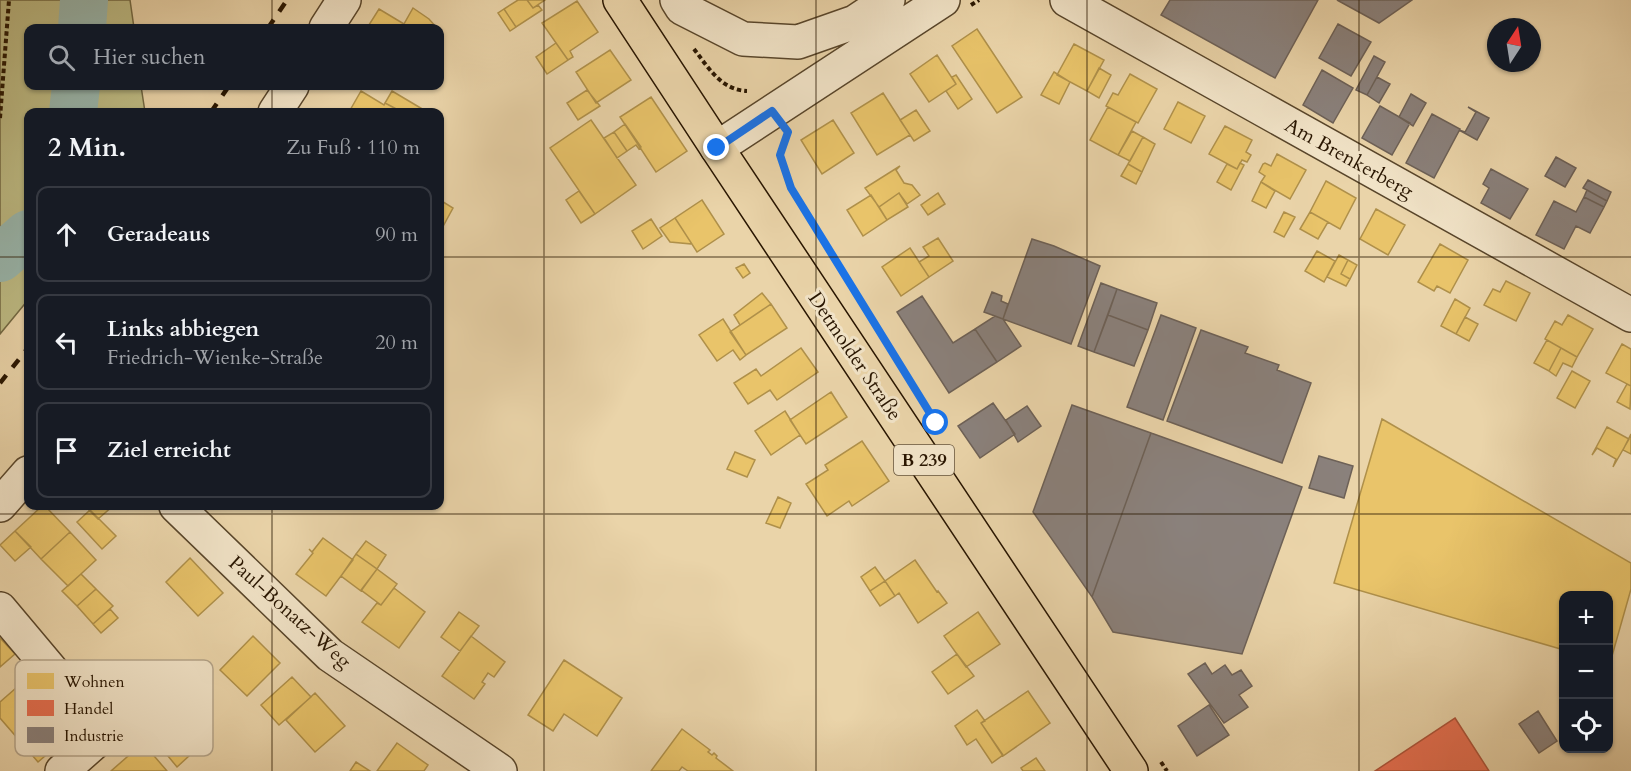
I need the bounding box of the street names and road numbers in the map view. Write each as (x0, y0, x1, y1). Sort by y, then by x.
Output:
street label: Am Brenkerberg (1280, 111, 1419, 205)
street label: Detmolder Straße (802, 286, 908, 426)
road number: B 239 (894, 445, 954, 475)
street label: Paul-Bonatz-Weg (223, 550, 358, 675)

